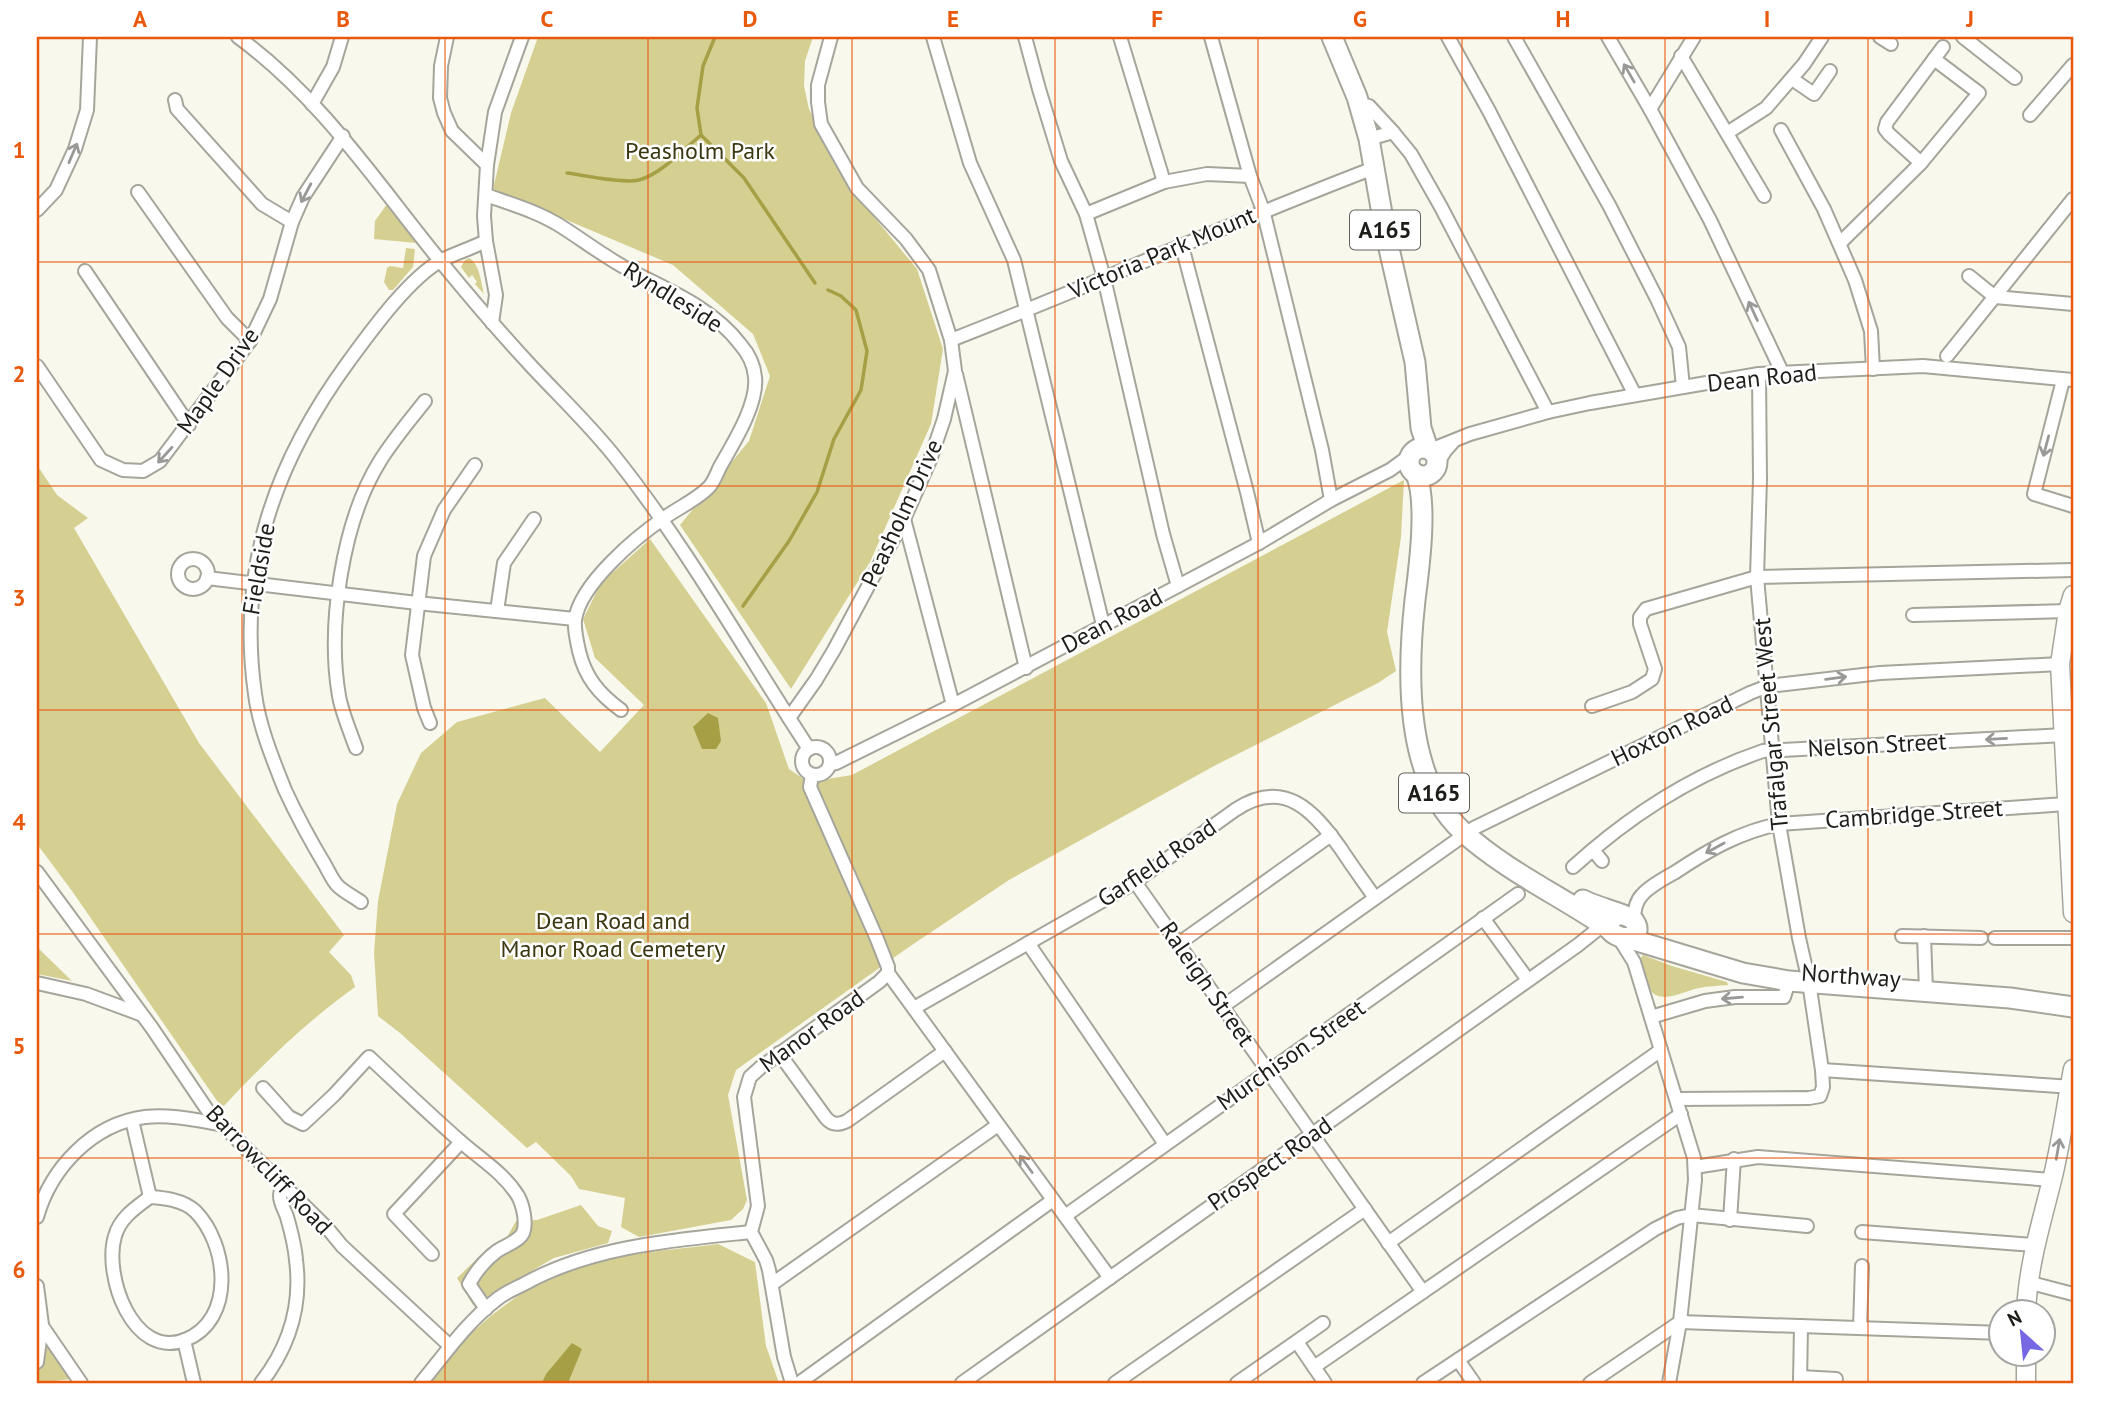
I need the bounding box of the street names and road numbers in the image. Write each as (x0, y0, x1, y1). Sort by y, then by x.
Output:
street label: Victoria Park Mount (1063, 199, 1260, 306)
road number: A165 (1350, 210, 1420, 249)
street label: Ryndleside (618, 254, 729, 339)
street label: Maple Drive (170, 321, 266, 440)
street label: Dean Road (1706, 356, 1818, 399)
street label: Peasholm Drive (854, 434, 949, 592)
street label: Fieldside (235, 521, 282, 617)
street label: Dean Road (1056, 581, 1168, 660)
street label: Trafalgar Street West (1746, 616, 1795, 832)
street label: Hoxton Road (1606, 688, 1738, 773)
street label: Nelson Street (1807, 725, 1947, 764)
road number: A165 (1399, 774, 1469, 813)
street label: Cambridge Street (1824, 792, 2004, 835)
street label: Garfield Road (1091, 811, 1222, 914)
street label: Raleigh Street (1153, 915, 1262, 1052)
street label: Northway (1800, 957, 1902, 994)
street label: Manor Road (753, 982, 870, 1079)
street label: Murchison Street (1210, 992, 1371, 1117)
street label: Barrowcliff Road (200, 1098, 339, 1241)
street label: Prospect Road (1202, 1109, 1338, 1218)

